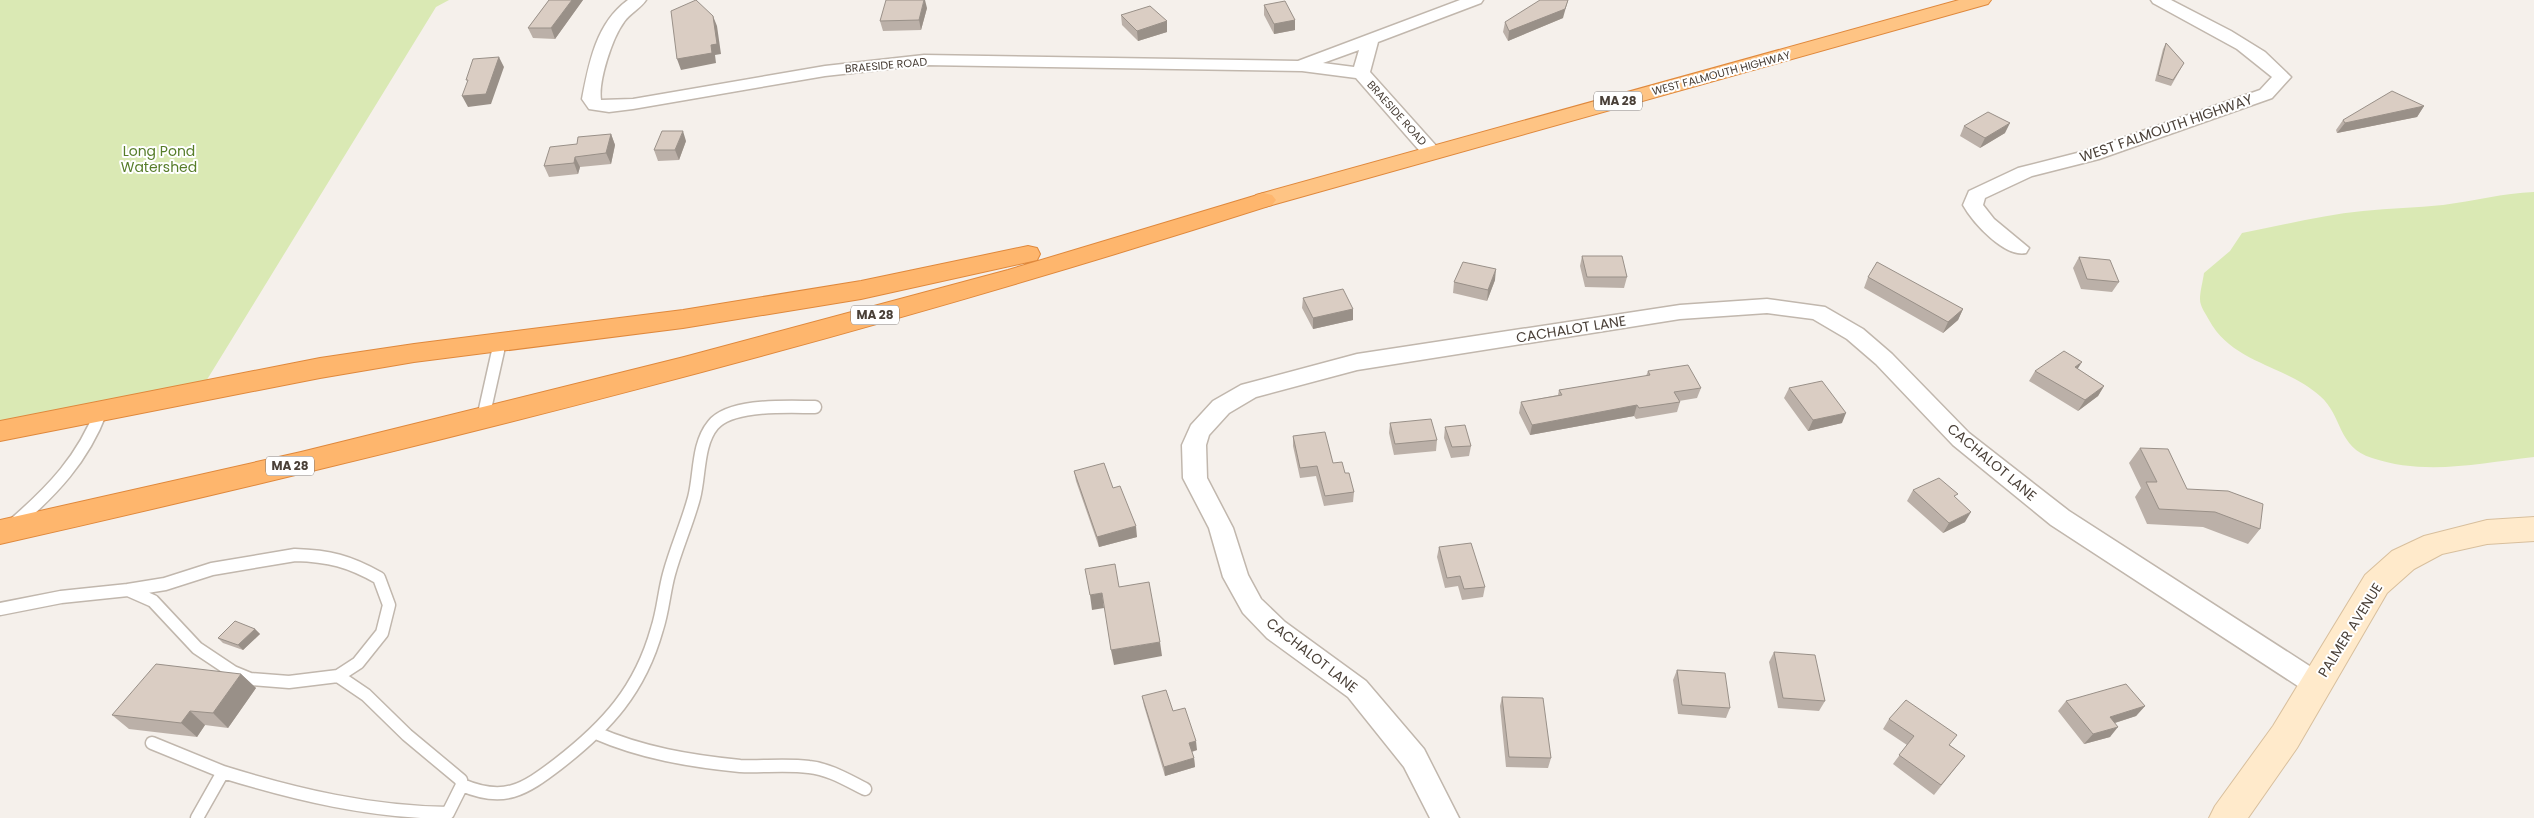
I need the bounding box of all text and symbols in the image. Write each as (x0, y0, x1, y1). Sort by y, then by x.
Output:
street label: WEST FALMOUTH HIGHWAY (1650, 47, 1792, 99)
street label: BRAESIDE ROAD (844, 53, 928, 77)
street label: BRAESIDE ROAD (1363, 77, 1431, 149)
street label: WEST FALMOUTH HIGHWAY (2077, 89, 2255, 167)
road number: MA 28 (1594, 92, 1642, 110)
park label: Long Pond Watershed (121, 141, 197, 177)
road number: MA 28 (851, 306, 899, 324)
street label: CACHALOT LANE (1515, 310, 1627, 348)
street label: CACHALOT LANE (1943, 419, 2041, 505)
road number: MA 28 (266, 456, 314, 476)
street label: PALMER AVENUE (2313, 579, 2387, 681)
street label: CACHALOT LANE (1262, 613, 1362, 697)

